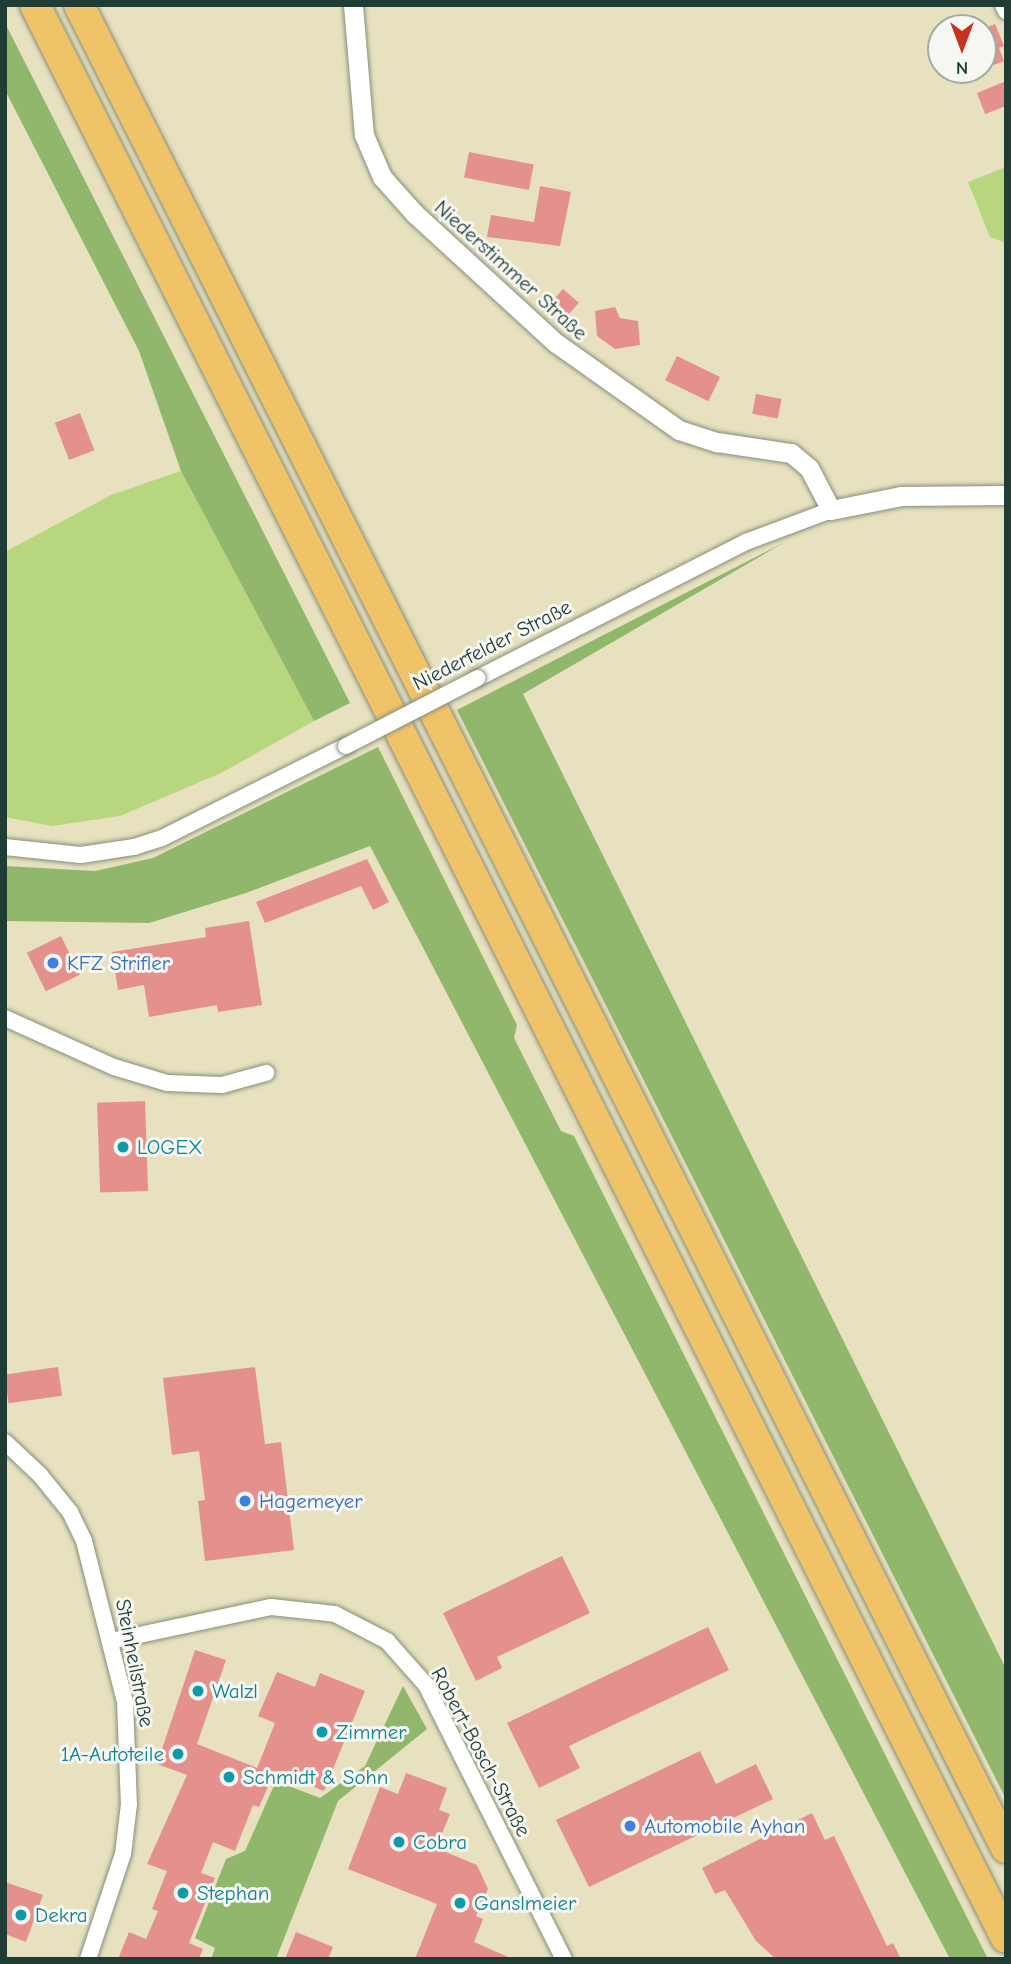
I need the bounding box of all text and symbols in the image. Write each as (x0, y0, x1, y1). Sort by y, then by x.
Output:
north arrow (927, 14, 997, 84)
text: N (956, 57, 968, 79)
street label: Niederstimmer Straße (429, 195, 593, 345)
street label: Niederfelder Straße (408, 594, 576, 696)
place label: KFZ Strifler (67, 950, 170, 976)
marker: KFZ Strifler (45, 955, 61, 971)
place label: LOGEX (137, 1134, 202, 1160)
marker: LOGEX (115, 1139, 131, 1155)
place label: Hagemeyer (259, 1488, 362, 1514)
marker: Hagemeyer (237, 1493, 253, 1509)
street label: Steinheilstraße (110, 1597, 160, 1729)
street label: Robert-Bosch-Straße (426, 1663, 536, 1841)
place label: Walzl (212, 1678, 258, 1704)
marker: Walzl (190, 1683, 206, 1699)
place label: Zimmer (336, 1719, 407, 1745)
marker: Zimmer (314, 1724, 330, 1740)
place label: 1A-Autoteile (61, 1741, 164, 1767)
marker: 1A-Autoteile (170, 1746, 186, 1762)
place label: Schmidt & Sohn (243, 1764, 388, 1790)
marker: Schmidt & Sohn (221, 1769, 237, 1785)
place label: Automobile Ayhan (644, 1813, 805, 1839)
marker: Automobile Ayhan (622, 1818, 638, 1834)
place label: Cobra (413, 1829, 467, 1855)
marker: Cobra (391, 1834, 407, 1850)
place label: Stephan (197, 1880, 269, 1906)
marker: Stephan (175, 1885, 191, 1901)
place label: Ganslmeier (474, 1890, 576, 1916)
marker: Ganslmeier (452, 1895, 468, 1911)
place label: Dekra (35, 1902, 88, 1928)
marker: Dekra (13, 1907, 29, 1923)

